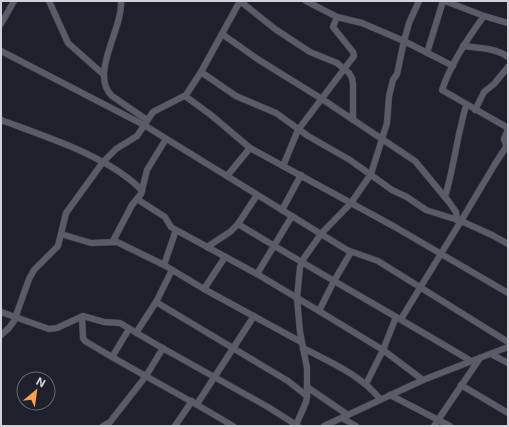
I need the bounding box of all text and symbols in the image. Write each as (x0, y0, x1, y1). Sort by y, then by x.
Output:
north arrow (16, 371, 56, 411)
text: N (34, 374, 48, 390)

